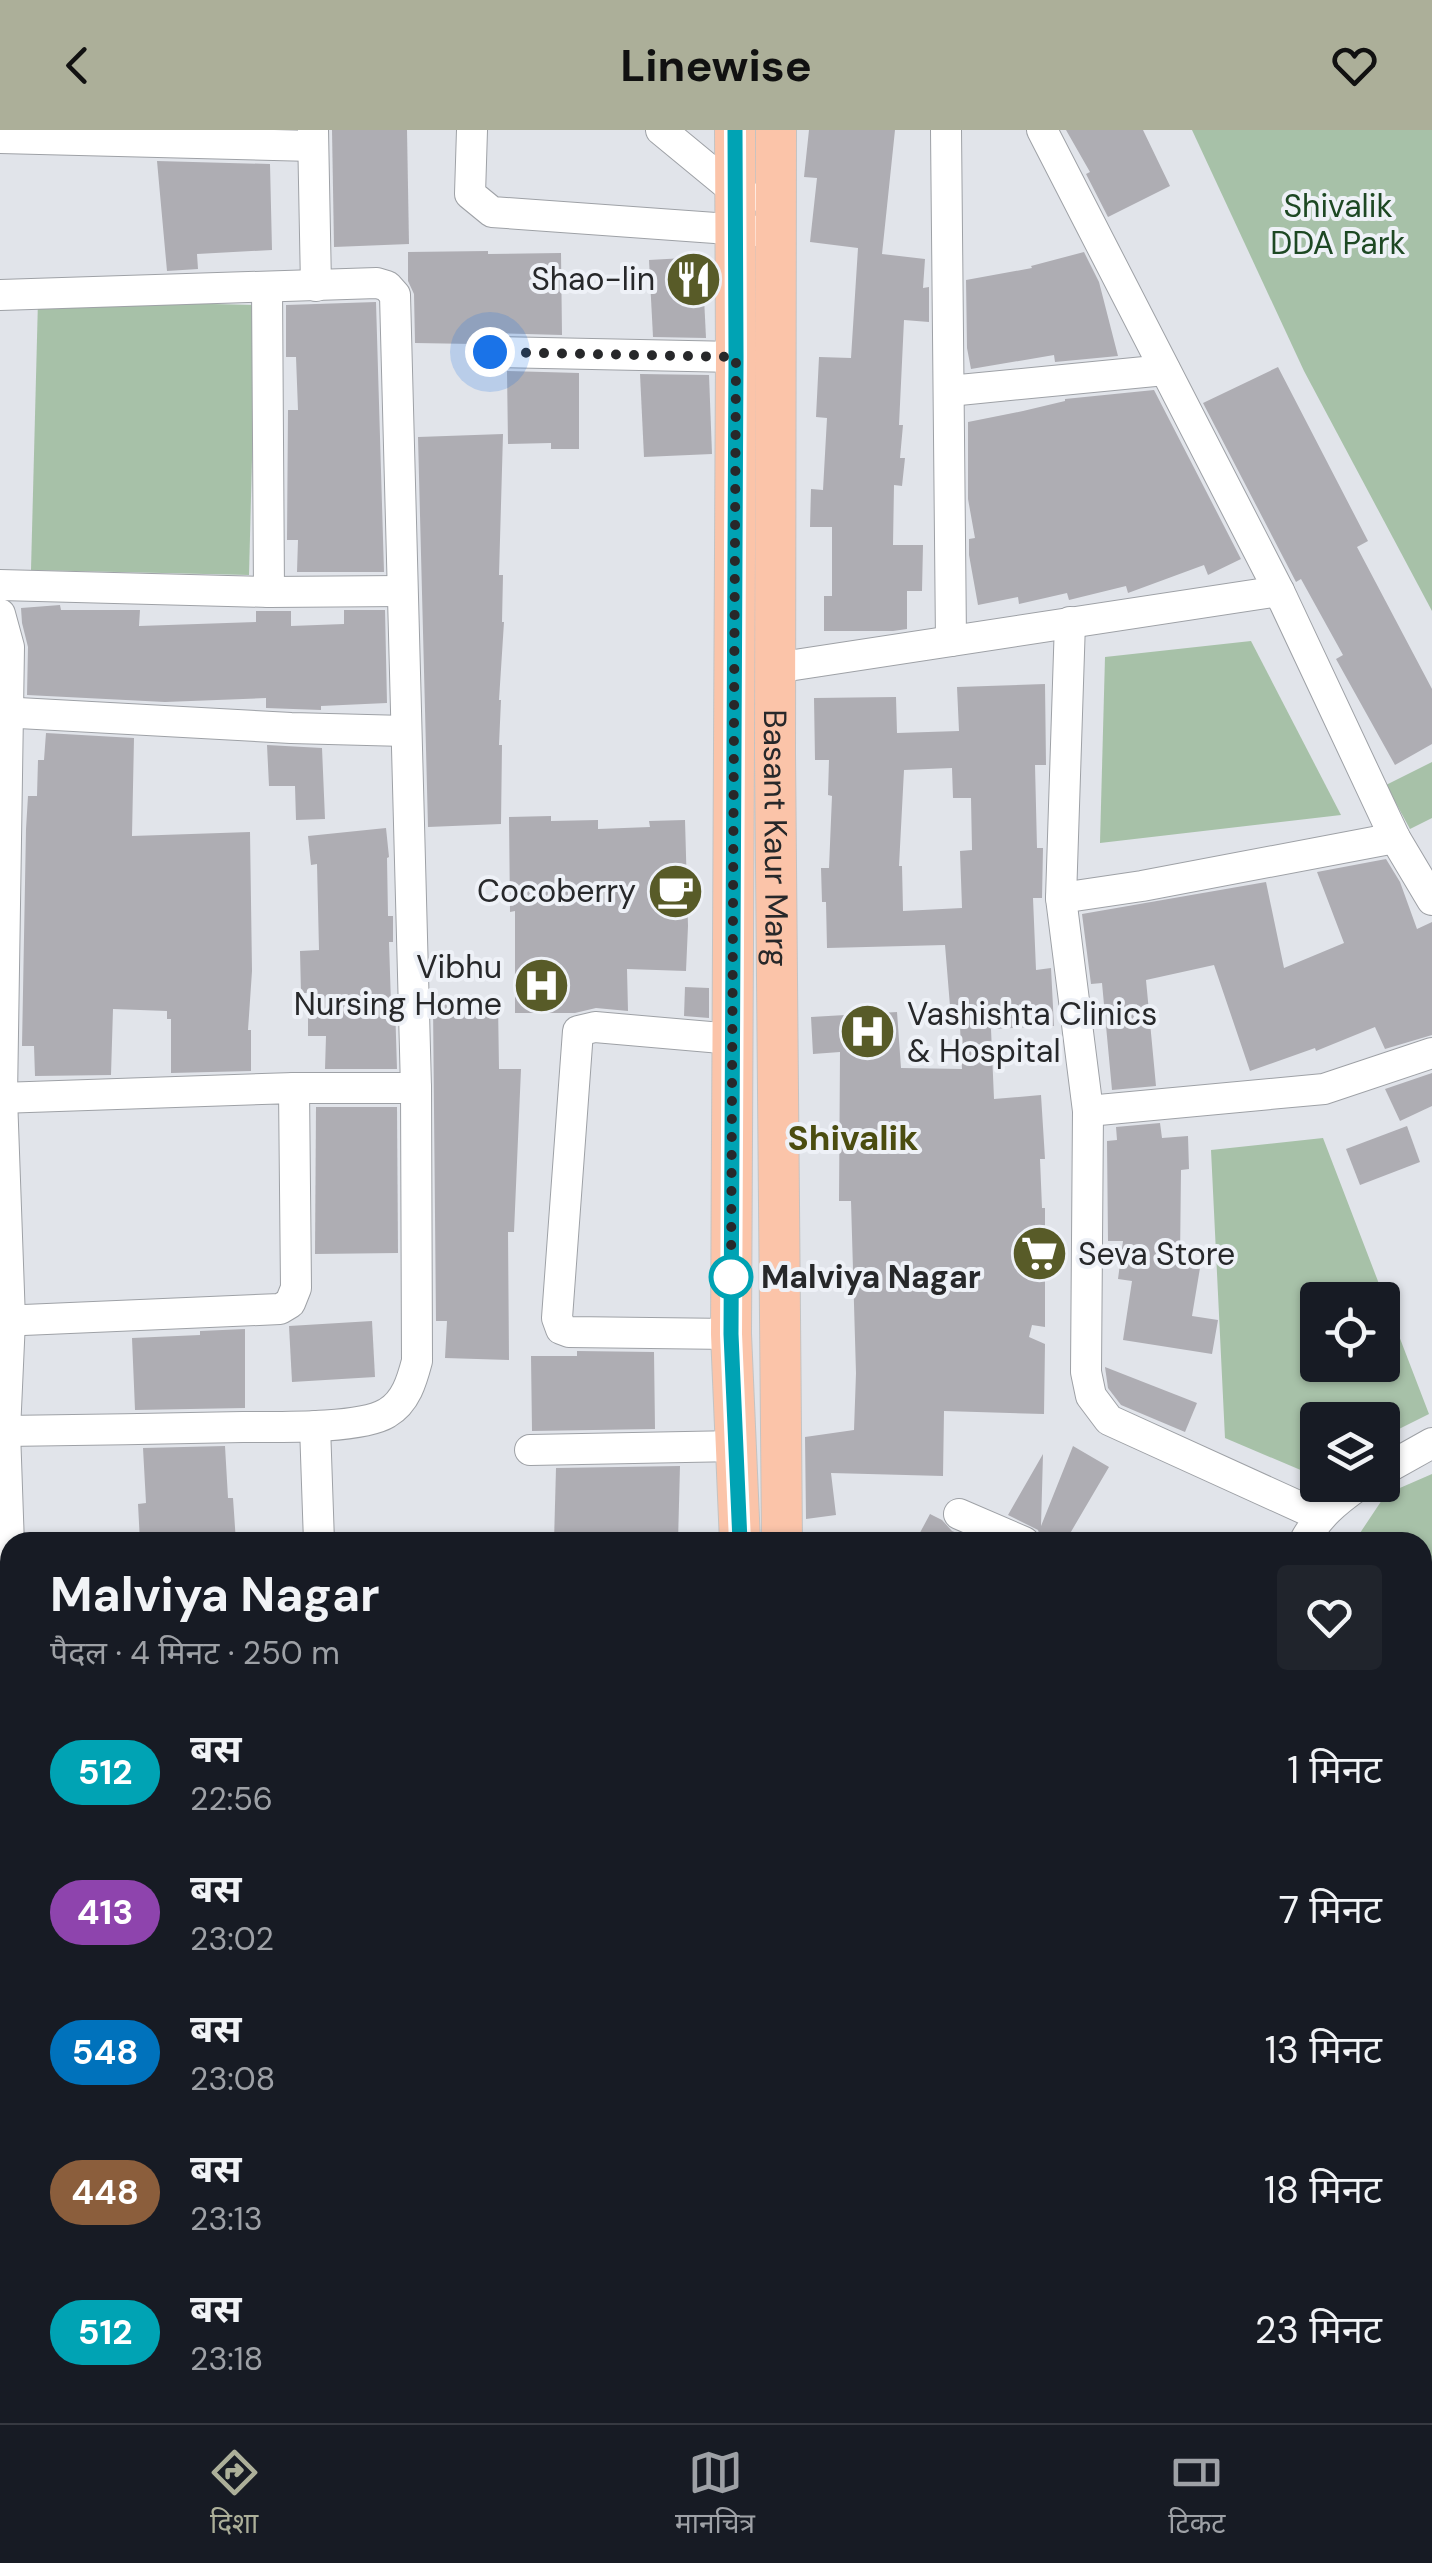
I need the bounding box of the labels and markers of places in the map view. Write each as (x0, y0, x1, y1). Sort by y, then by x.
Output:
restaurant icon: Shao-lin (664, 249, 724, 309)
place label: Shao-lin (531, 258, 655, 300)
cafe icon: Cocoberry (645, 861, 705, 921)
place label: Cocoberry (477, 870, 636, 912)
place label: Vibhu Nursing Home (294, 946, 502, 1025)
hospital icon: Vibhu Nursing Home (511, 955, 571, 1015)
place label: Vashishta Clinics & Hospital (907, 993, 1157, 1072)
hospital icon: Vashishta Clinics & Hospital (838, 1002, 898, 1062)
supermarket icon: Seva Store (1009, 1224, 1069, 1284)
place label: Seva Store (1078, 1233, 1235, 1275)
marker: Malviya Nagar (710, 1256, 752, 1298)
place label: Malviya Nagar (761, 1256, 981, 1298)

